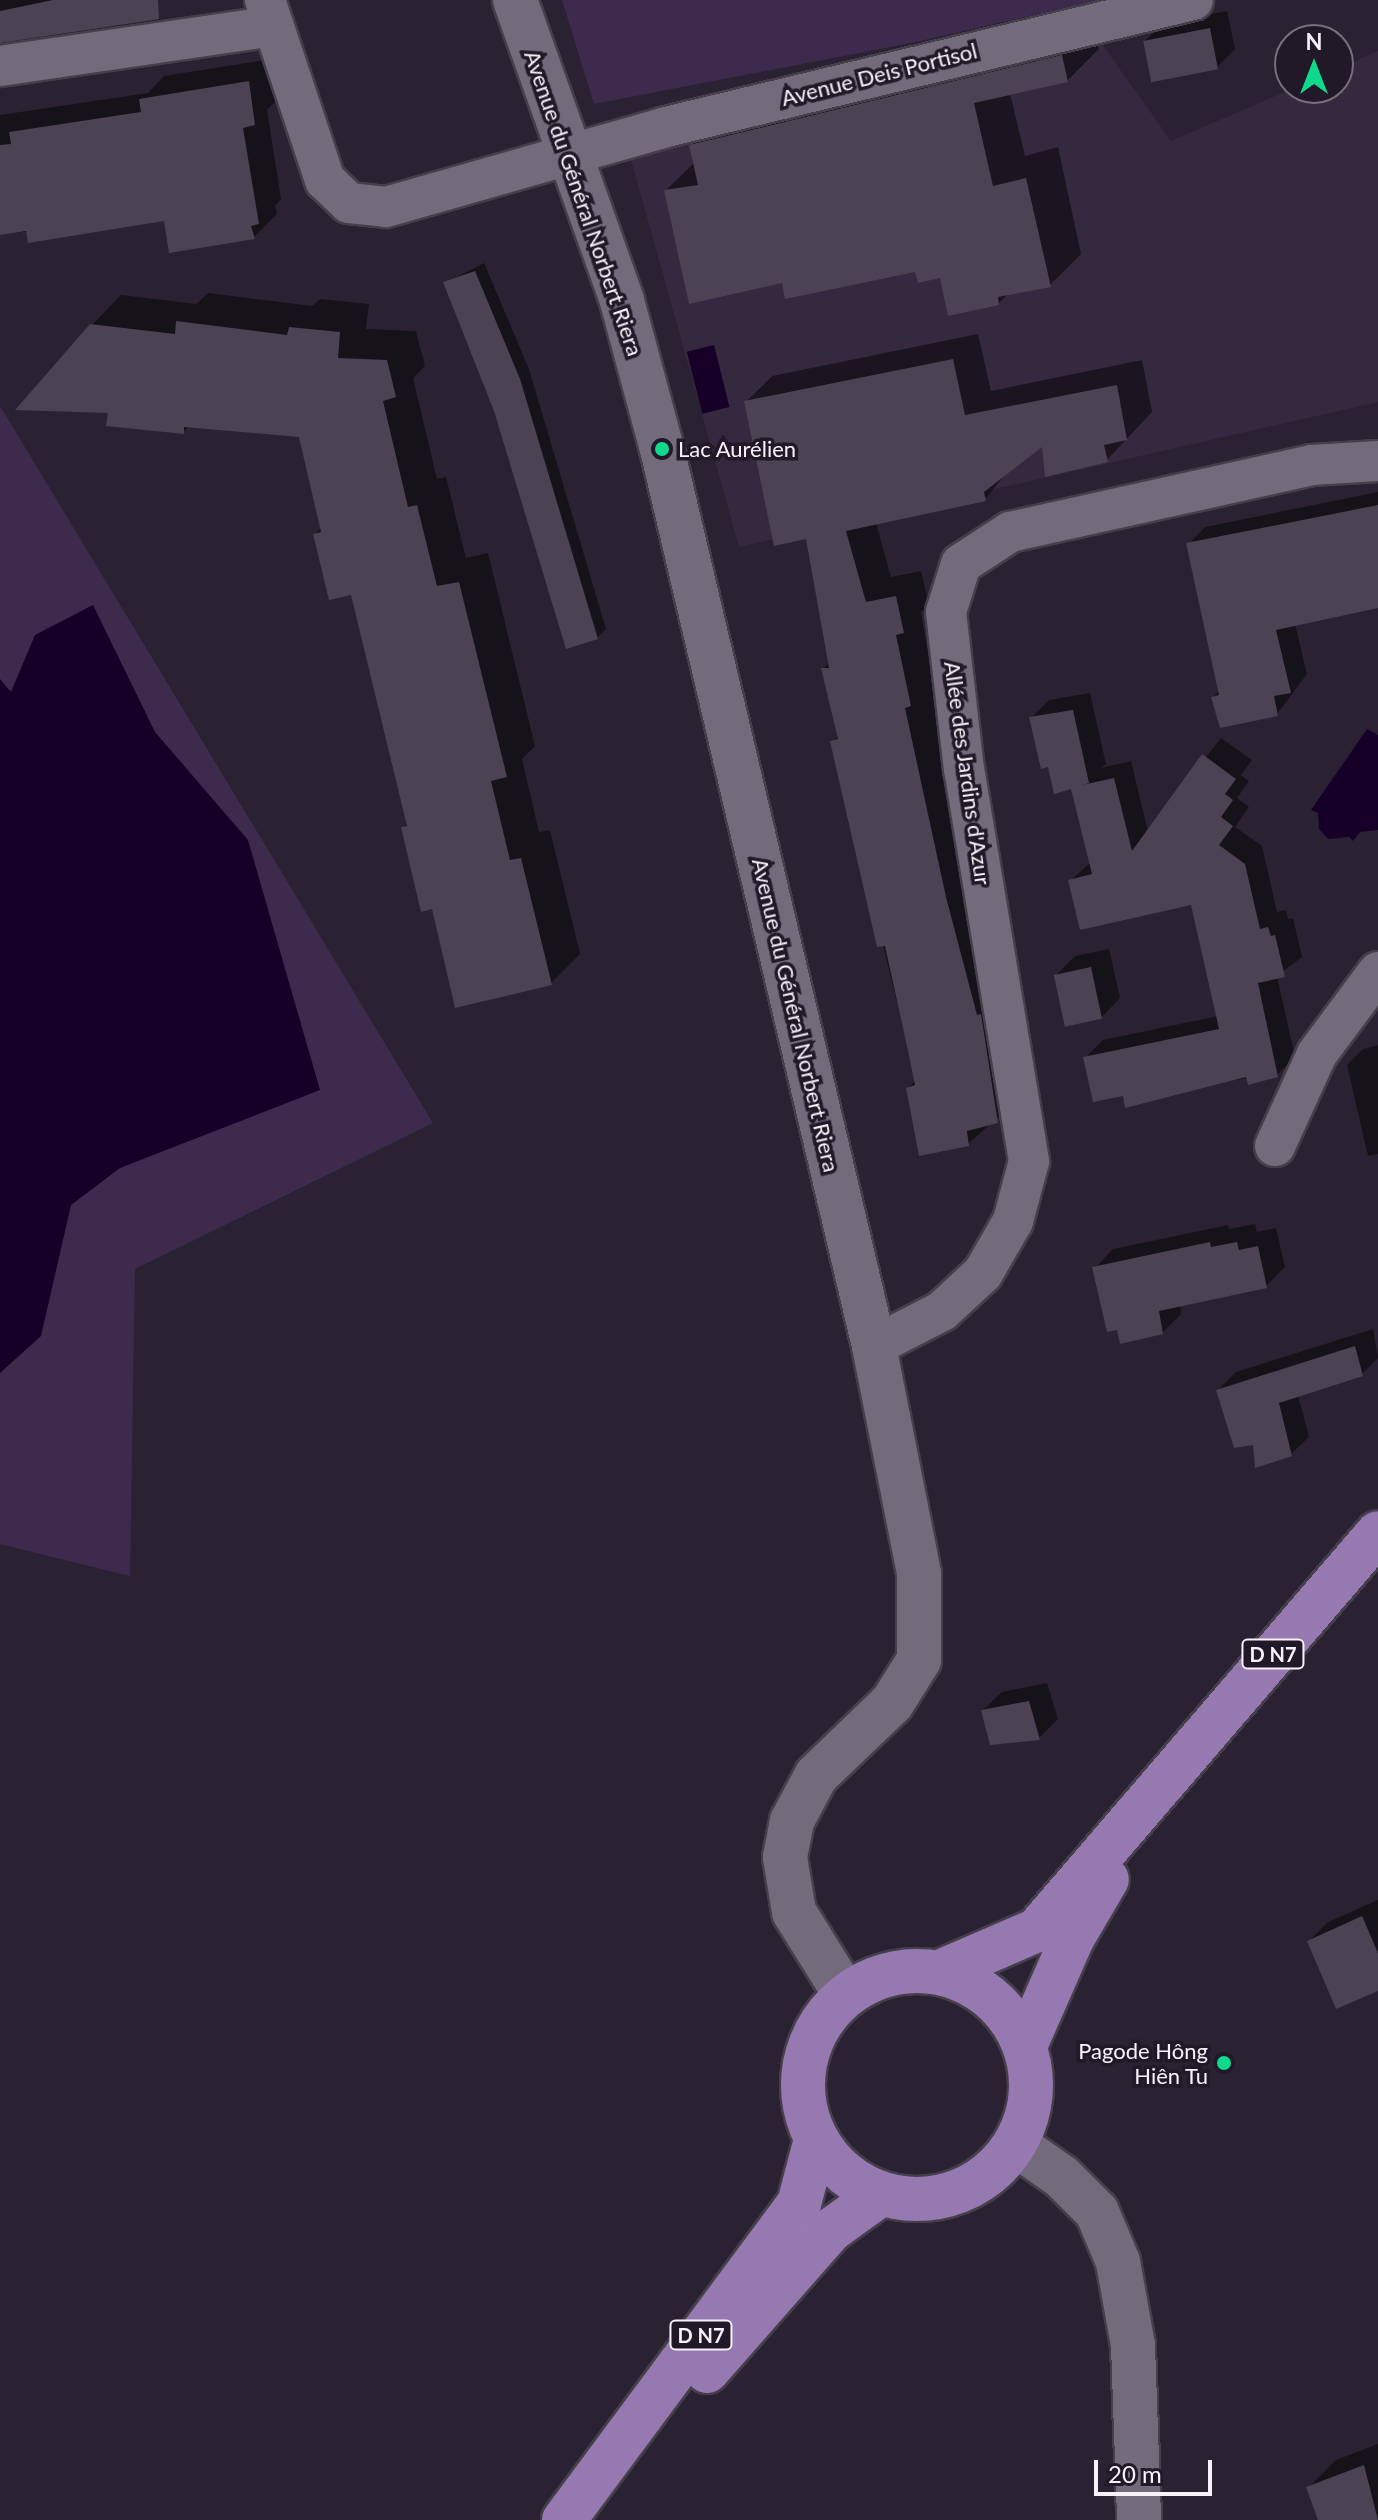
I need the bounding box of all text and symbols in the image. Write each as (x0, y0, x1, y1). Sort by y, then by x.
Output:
north arrow (1274, 24, 1354, 104)
text: N (1306, 28, 1322, 55)
street label: Avenue Deis Portisol (778, 37, 980, 111)
street label: Avenue du Général Norbert Riera (519, 47, 649, 359)
place label: Lac Aurélien (678, 436, 797, 462)
marker: Lac Aurélien (653, 440, 671, 458)
street label: Allée des Jardins d'Azur (939, 659, 997, 887)
street label: Avenue du Général Norbert Riera (747, 855, 845, 1175)
road number: D N7 (1241, 1638, 1305, 1670)
place label: Pagode Hông Hiên Tu (1078, 2037, 1208, 2088)
marker: Pagode Hông Hiên Tu (1215, 2054, 1233, 2072)
road number: D N7 (669, 2319, 733, 2351)
scale bar (1098, 2444, 1216, 2494)
text: 20 m (1108, 2459, 1162, 2488)

